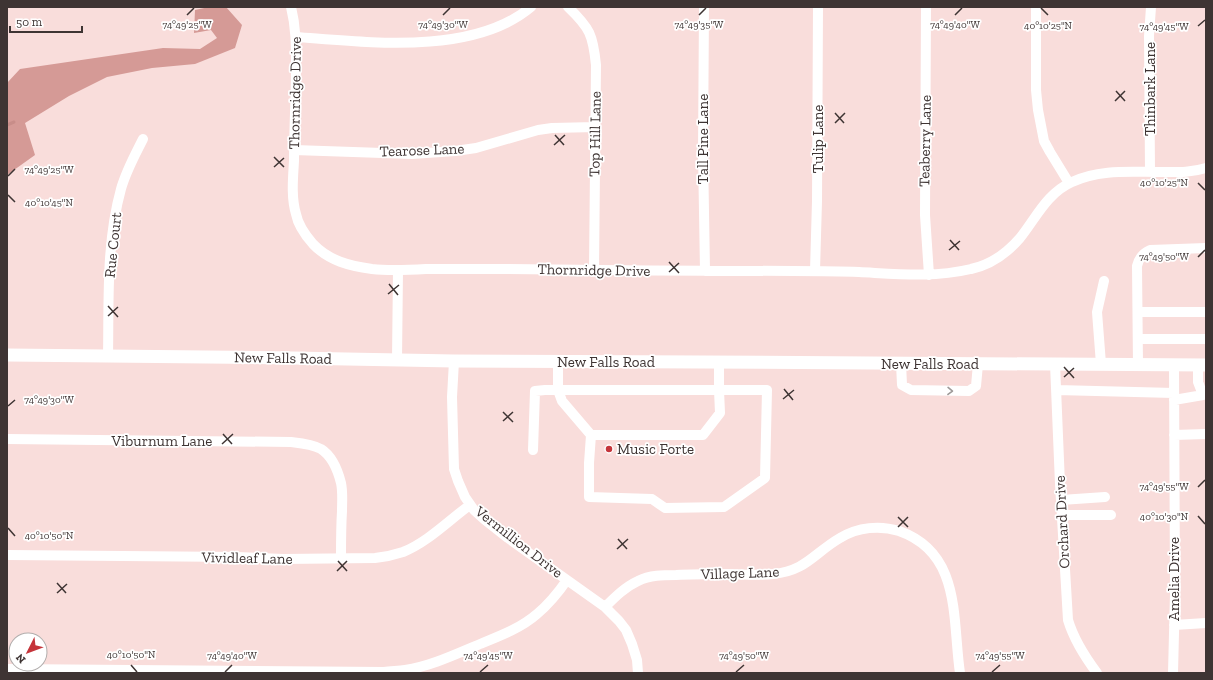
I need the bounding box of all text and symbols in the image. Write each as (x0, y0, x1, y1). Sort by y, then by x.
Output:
scale bar (10, 8, 82, 34)
text: 50 m (16, 15, 43, 29)
text: 74°49'25"W (162, 19, 212, 31)
text: 74°49'30"W (418, 19, 468, 31)
text: 74°49'35"W (675, 19, 724, 31)
text: 74°49'40"W (930, 19, 980, 31)
text: 40°10'25"N (1024, 20, 1073, 32)
text: 74°49'45"W (1140, 21, 1189, 33)
street label: Thornridge Drive (285, 36, 305, 150)
street label: Thinbark Lane (1141, 42, 1159, 136)
street label: Top Hill Lane (585, 91, 605, 177)
street label: Tall Pine Lane (694, 94, 712, 184)
street label: Teaberry Lane (915, 95, 935, 187)
street label: Tulip Lane (809, 105, 827, 173)
street label: Tearose Lane (379, 140, 465, 160)
text: 74°49'25"W (24, 164, 74, 176)
text: 40°10'25"N (1140, 177, 1189, 189)
text: 40°10'45"N (25, 197, 74, 209)
street label: Rue Court (101, 211, 125, 279)
text: 74°49'50"W (1139, 251, 1190, 263)
street label: Thornridge Drive (537, 260, 651, 280)
street label: New Falls Road (234, 348, 333, 368)
street label: New Falls Road (557, 353, 656, 371)
street label: New Falls Road (881, 355, 980, 373)
one-way arrow (947, 387, 953, 395)
text: 74°49'30"W (24, 394, 74, 406)
street label: Viburnum Lane (111, 432, 212, 450)
place label: Music Forte (617, 440, 694, 458)
marker: Music Forte (604, 444, 614, 454)
street label: Orchard Drive (1051, 475, 1073, 569)
text: 74°49'55"W (1139, 481, 1189, 493)
street label: Vermillion Drive (471, 502, 566, 582)
text: 40°10'30"N (1140, 511, 1189, 523)
text: 40°10'50"N (25, 530, 74, 542)
street label: Amelia Drive (1165, 537, 1183, 621)
street label: Vividleaf Lane (200, 548, 293, 568)
street label: Village Lane (699, 563, 780, 583)
north arrow (8, 632, 48, 672)
text: 40°10'50"N (107, 649, 156, 661)
text: N (13, 650, 29, 666)
text: 74°49'40"W (207, 650, 257, 662)
text: 74°49'45"W (464, 650, 513, 662)
text: 74°49'50"W (719, 650, 770, 662)
text: 74°49'55"W (975, 650, 1025, 662)

